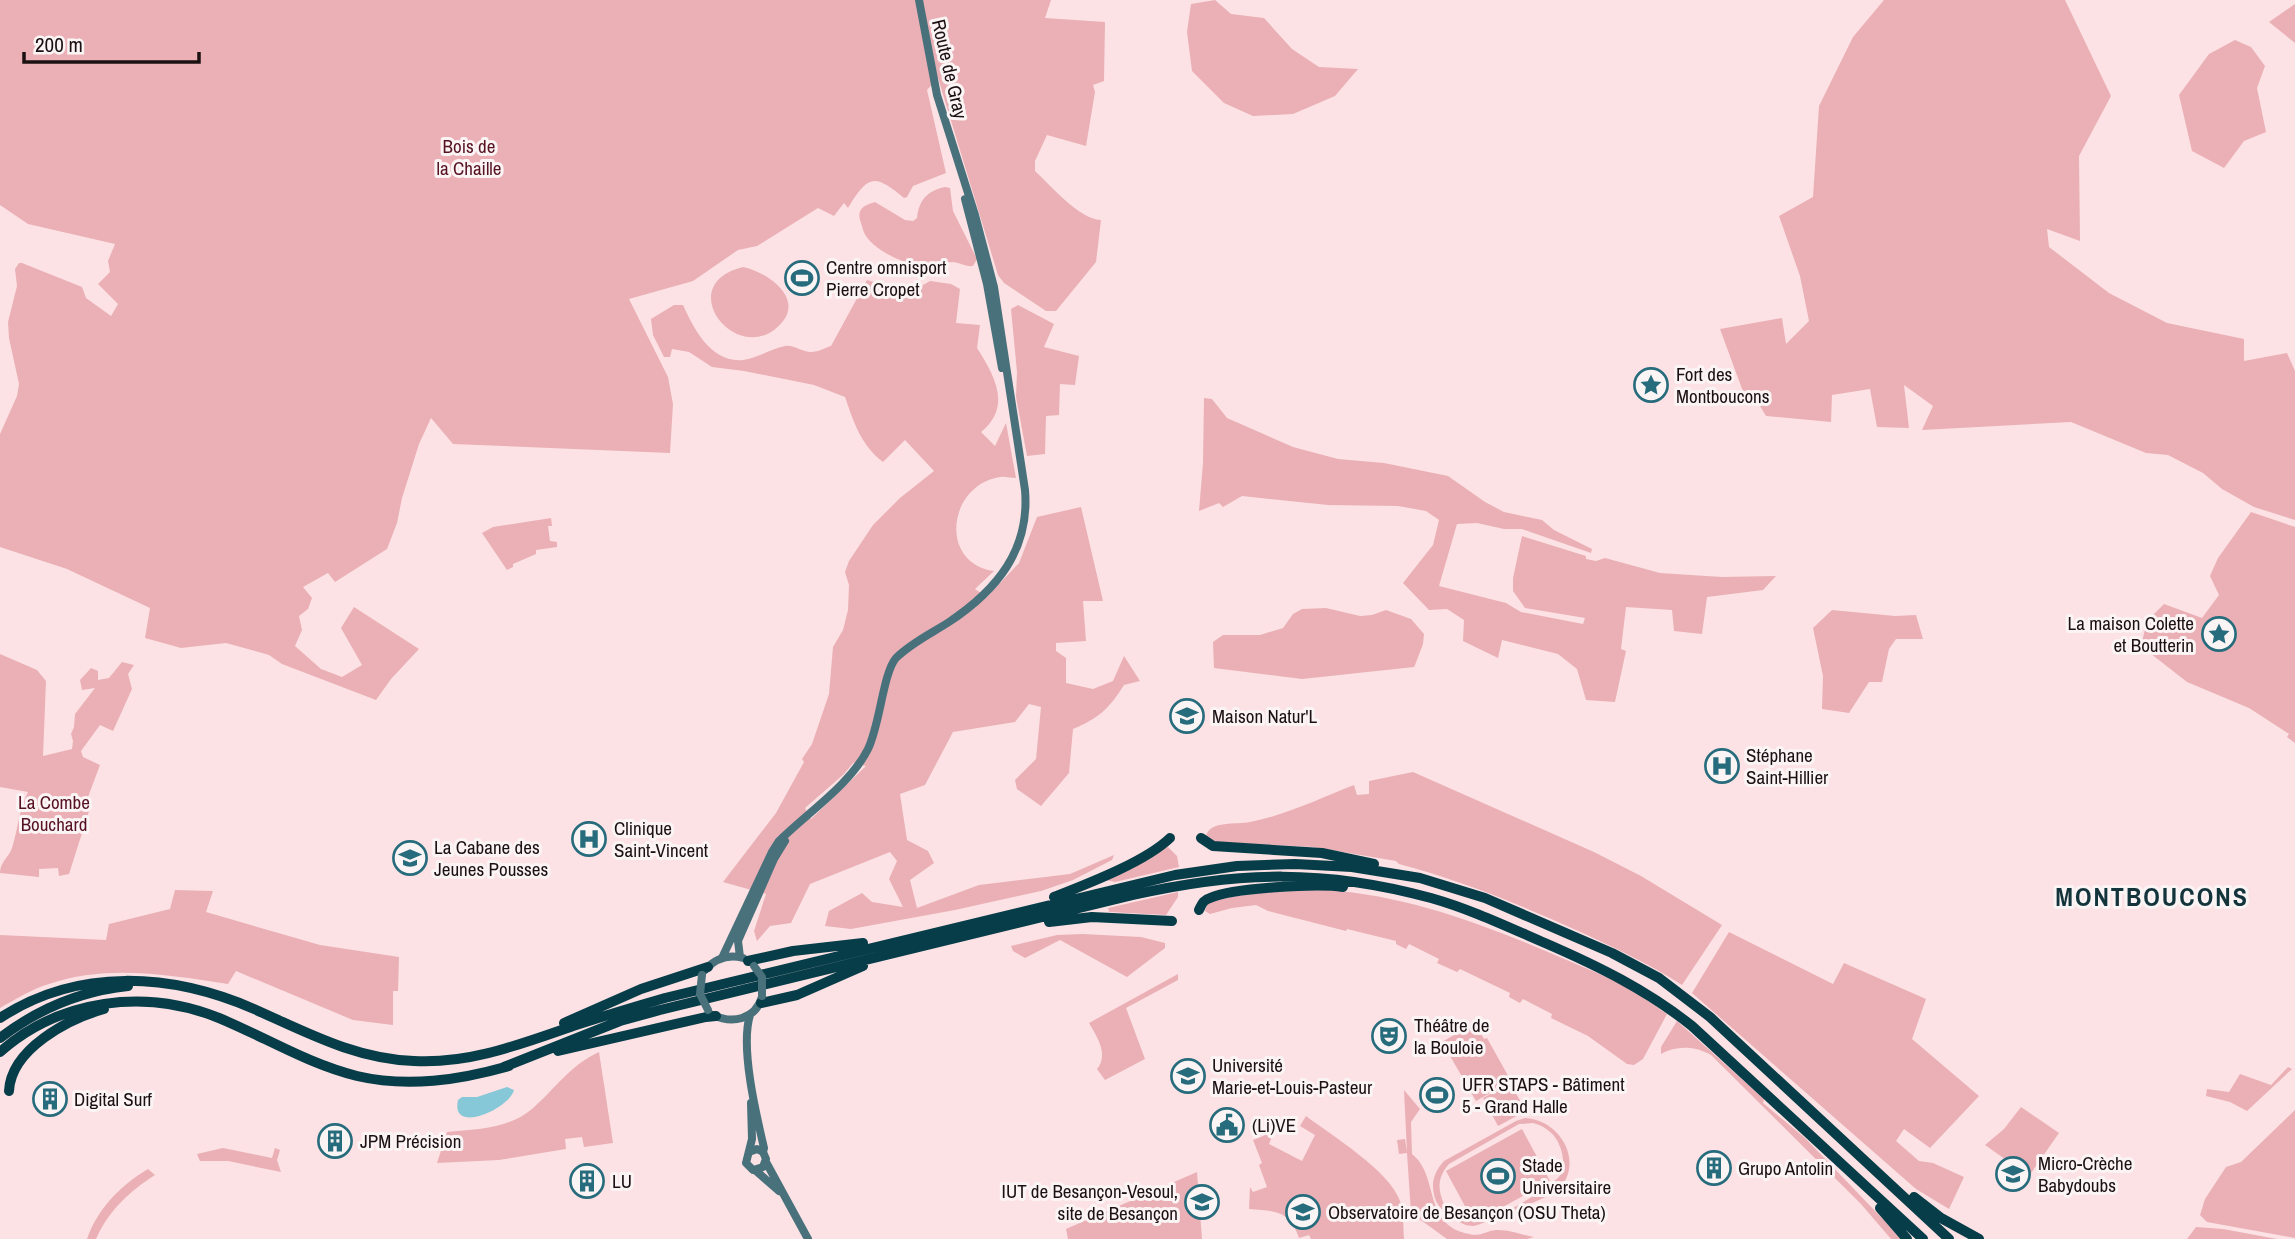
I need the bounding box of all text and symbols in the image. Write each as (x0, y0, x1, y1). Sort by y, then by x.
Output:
street label: Route de Gray (926, 17, 974, 121)
scale bar (24, 21, 200, 65)
text: 200 m (35, 30, 83, 59)
park label: Bois de la Chaille (437, 133, 501, 181)
place label: Centre omnisport Pierre Cropet (826, 254, 947, 302)
sports icon: Centre omnisport Pierre Cropet (783, 259, 821, 297)
place label: Fort des Montboucons (1676, 361, 1770, 409)
place icon: Fort des Montboucons (1632, 366, 1670, 404)
place label: La maison Colette et Boutterin (2068, 610, 2194, 658)
place icon: La maison Colette et Boutterin (2200, 615, 2238, 653)
school or university icon: Maison Natur'L (1168, 697, 1206, 735)
place label: Maison Natur'L (1212, 703, 1318, 729)
place label: Stéphane Saint-Hillier (1746, 742, 1829, 790)
hospital icon: Stéphane Saint-Hillier (1703, 747, 1741, 785)
park label: La Combe Bouchard (18, 789, 90, 837)
place label: Clinique Saint-Vincent (614, 815, 709, 863)
hospital icon: Clinique Saint-Vincent (570, 820, 608, 858)
place label: La Cabane des Jeunes Pousses (434, 834, 549, 882)
school or university icon: La Cabane des Jeunes Pousses (391, 839, 429, 877)
district label: MONTBOUCONS (2055, 879, 2249, 914)
place label: Théâtre de la Bouloie (1414, 1012, 1489, 1060)
theatre icon: Théâtre de la Bouloie (1370, 1017, 1408, 1055)
place label: Université Marie-et-Louis-Pasteur (1212, 1052, 1373, 1100)
school or university icon: Université Marie-et-Louis-Pasteur (1169, 1057, 1207, 1095)
place label: UFR STAPS - Bâtiment 5 - Grand Halle (1462, 1071, 1625, 1119)
sports icon: UFR STAPS - Bâtiment 5 - Grand Halle (1418, 1076, 1456, 1114)
building icon: Digital Surf (31, 1080, 69, 1118)
place label: Digital Surf (74, 1086, 153, 1112)
public building icon: (Li)VE (1208, 1106, 1246, 1144)
place label: (Li)VE (1252, 1112, 1296, 1138)
building icon: JPM Précision (316, 1122, 354, 1160)
place label: JPM Précision (360, 1128, 461, 1154)
building icon: Grupo Antolin (1695, 1149, 1733, 1187)
place label: Micro-Crèche Babydoubs (2038, 1150, 2132, 1198)
place label: Stade Universitaire (1522, 1152, 1611, 1200)
place label: Grupo Antolin (1738, 1155, 1833, 1181)
school or university icon: Micro-Crèche Babydoubs (1994, 1155, 2032, 1193)
sports icon: Stade Universitaire (1479, 1157, 1517, 1195)
building icon: LU (568, 1162, 606, 1200)
place label: LU (612, 1168, 632, 1194)
place label: IUT de Besançon-Vesoul, site de Besançon (1002, 1178, 1178, 1226)
school or university icon: IUT de Besançon-Vesoul, site de Besançon (1183, 1183, 1221, 1221)
school or university icon: Observatoire de Besançon (OSU Theta) (1284, 1193, 1322, 1231)
place label: Observatoire de Besançon (OSU Theta) (1328, 1199, 1606, 1225)

